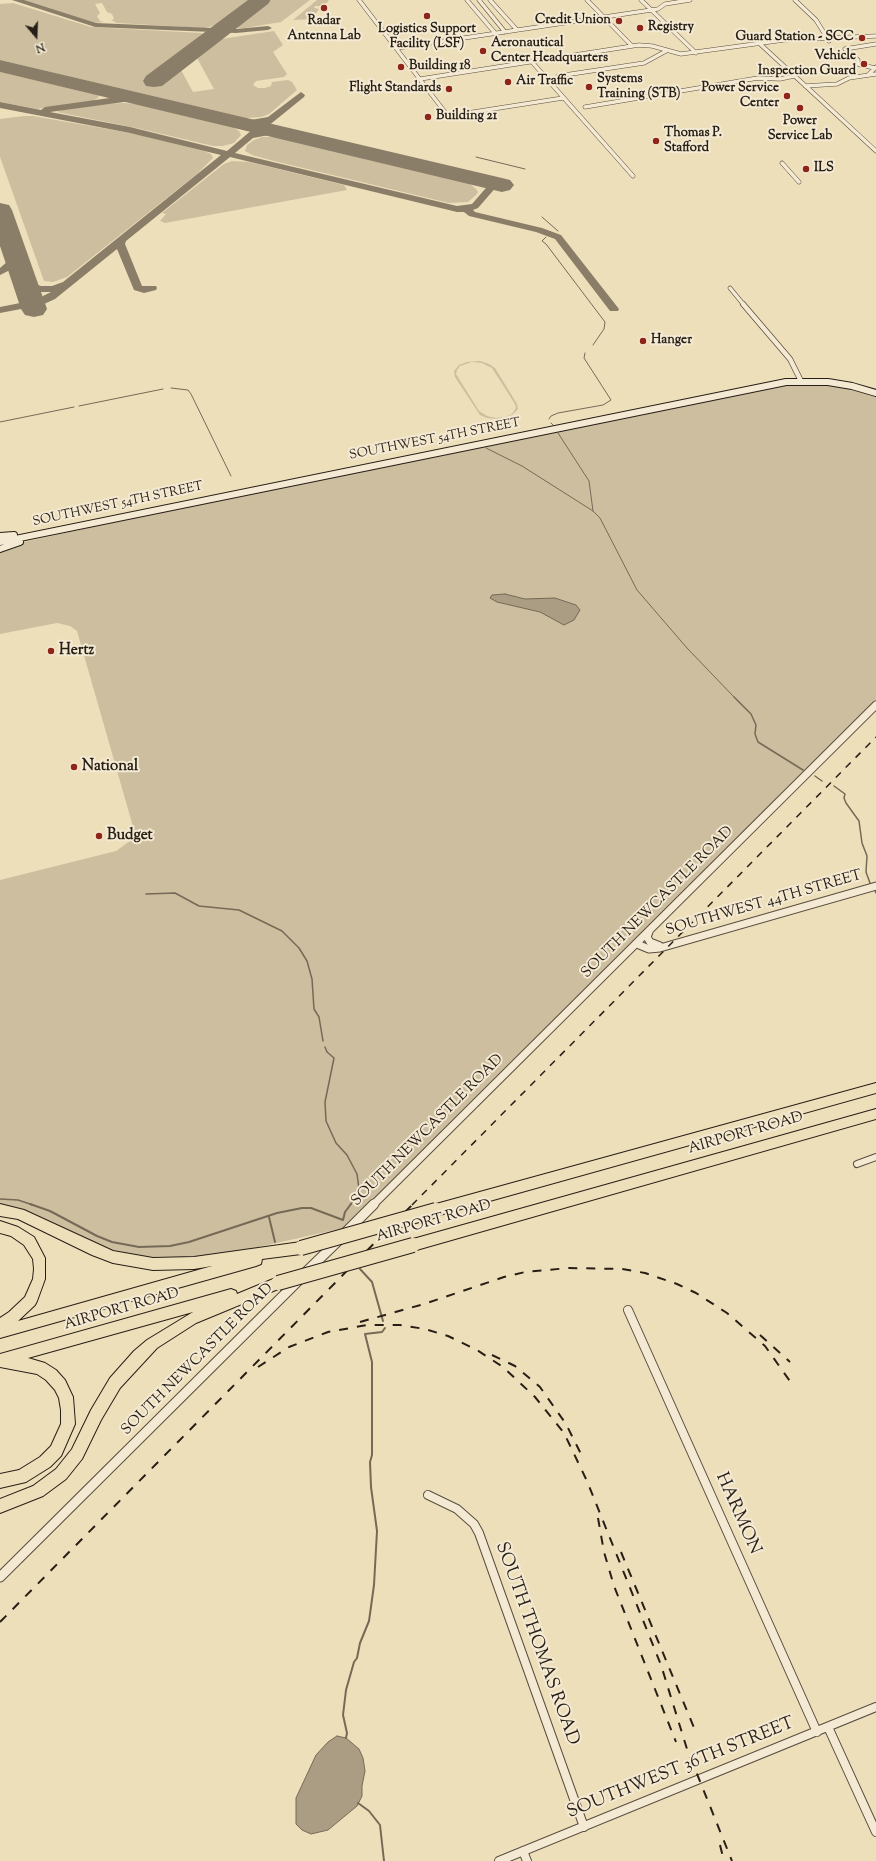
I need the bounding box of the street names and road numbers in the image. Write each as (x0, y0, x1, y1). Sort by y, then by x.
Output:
street label: SOUTHWEST 54TH STREET (348, 416, 522, 464)
street label: SOUTHWEST 54TH STREET (31, 479, 205, 531)
street label: SOUTH NEWCASTLE ROAD (578, 823, 738, 983)
street label: SOUTHWEST 44TH STREET (664, 867, 864, 941)
street label: SOUTH NEWCASTLE ROAD (348, 1051, 508, 1211)
street label: AIRPORT ROAD (686, 1109, 806, 1159)
street label: AIRPORT ROAD (374, 1197, 494, 1247)
street label: SOUTH NEWCASTLE ROAD (118, 1280, 278, 1440)
street label: AIRPORT ROAD (62, 1285, 182, 1335)
street label: HARMON (709, 1470, 765, 1558)
street label: SOUTH THOMAS ROAD (489, 1539, 583, 1749)
street label: SOUTHWEST 36TH STREET (564, 1713, 798, 1825)

